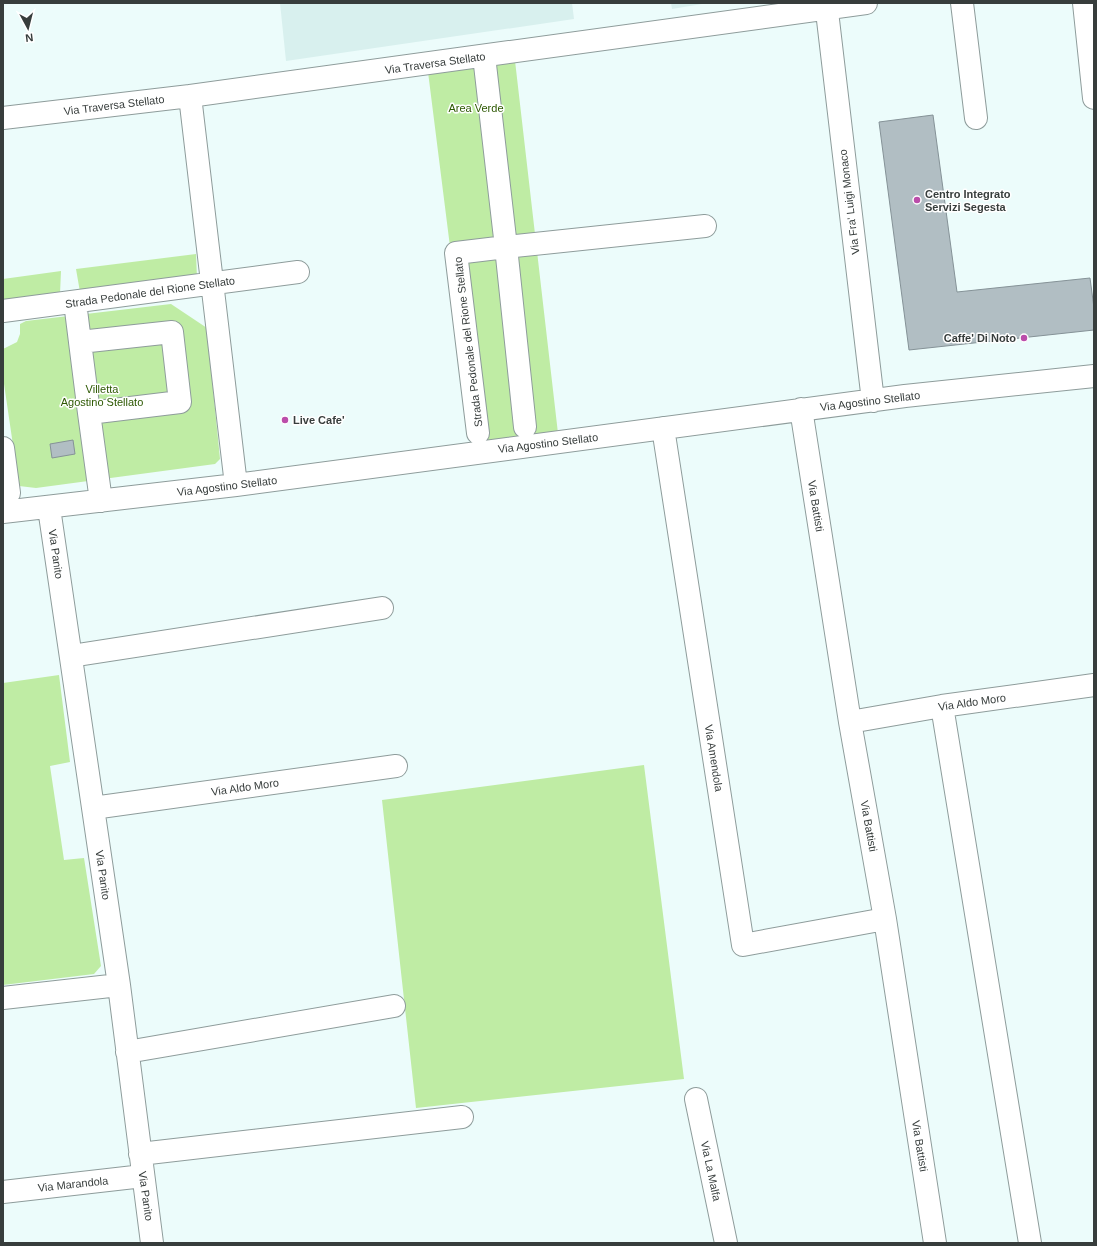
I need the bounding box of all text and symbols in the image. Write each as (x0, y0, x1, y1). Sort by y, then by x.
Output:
north arrow (8, 8, 48, 48)
text: N (24, 31, 34, 44)
street label: Via Traversa Stellato (384, 50, 486, 76)
street label: Via Traversa Stellato (63, 93, 165, 117)
park label: Area Verde (448, 102, 504, 114)
street label: Via Fra' Luigi Monaco (837, 149, 861, 255)
place label: Centro Integrato Servizi Segesta (925, 188, 1011, 213)
marker: Centro Integrato Servizi Segesta (912, 195, 922, 205)
street label: Strada Pedonale del Rione Stellato (452, 256, 484, 428)
street label: Strada Pedonale del Rione Stellato (64, 274, 236, 310)
place label: Caffe' Di Noto (944, 332, 1016, 344)
marker: Caffe' Di Noto (1019, 333, 1029, 343)
park label: Villetta Agostino Stellato (61, 383, 143, 408)
street label: Via Agostino Stellato (819, 389, 921, 413)
place label: Live Cafe' (293, 414, 345, 426)
marker: Live Cafe' (280, 415, 290, 425)
street label: Via Agostino Stellato (497, 431, 599, 455)
street label: Via Agostino Stellato (176, 474, 278, 498)
street label: Via Battisti (806, 479, 826, 533)
street label: Via Panito (47, 528, 65, 580)
street label: Via Aldo Moro (937, 691, 1007, 713)
street label: Via Amendola (703, 724, 725, 793)
street label: Via Aldo Moro (210, 776, 280, 798)
street label: Via Battisti (859, 799, 879, 853)
street label: Via Panito (94, 849, 112, 901)
street label: Via Battisti (910, 1119, 930, 1173)
street label: Via La Malfa (699, 1140, 723, 1203)
street label: Via Panito (137, 1170, 155, 1222)
street label: Via Marandola (37, 1174, 110, 1194)

